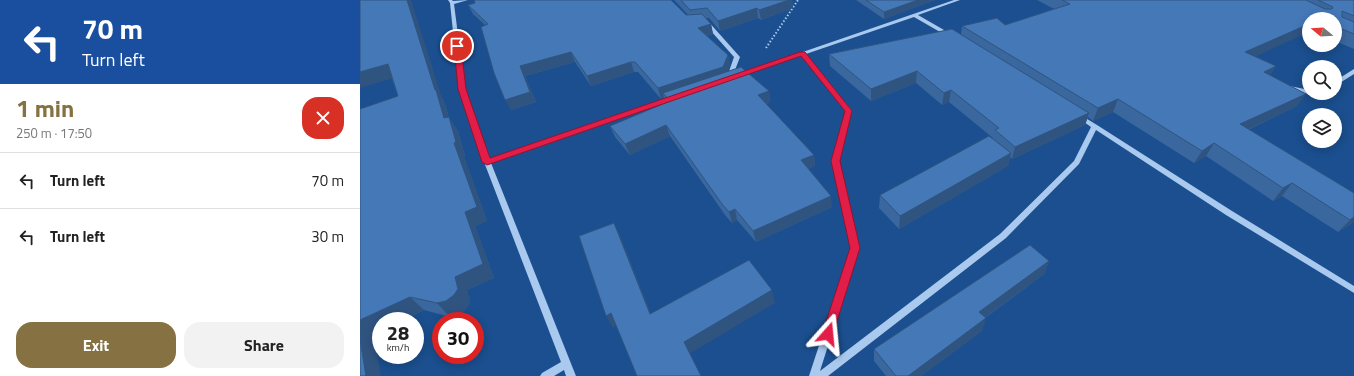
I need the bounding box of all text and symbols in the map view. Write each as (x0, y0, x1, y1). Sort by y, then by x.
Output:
text: 70 m (82, 7, 143, 50)
north arrow (1302, 12, 1342, 52)
map controls (1302, 12, 1342, 148)
icon: left (16, 16, 68, 68)
pin (440, 29, 474, 63)
icon: arrive (446, 35, 468, 57)
text: Turn left (82, 46, 145, 73)
button: search (1302, 60, 1342, 100)
text: 1 min (16, 90, 74, 126)
button: close (302, 97, 344, 139)
button: layers (1302, 108, 1342, 148)
text: 250 m · 17:50 (16, 123, 92, 143)
text: Turn left (50, 169, 105, 192)
text: 70 m (311, 169, 344, 192)
icon: left (16, 170, 38, 192)
text: Turn left (50, 225, 105, 248)
text: 30 m (311, 225, 344, 248)
icon: left (16, 226, 38, 248)
speed limit sign: 30 (432, 312, 484, 364)
position arrow (807, 313, 849, 355)
text: 28 (387, 317, 409, 348)
button: Exit (16, 322, 176, 368)
button: Share (184, 322, 344, 368)
text: km/h (387, 340, 409, 355)

